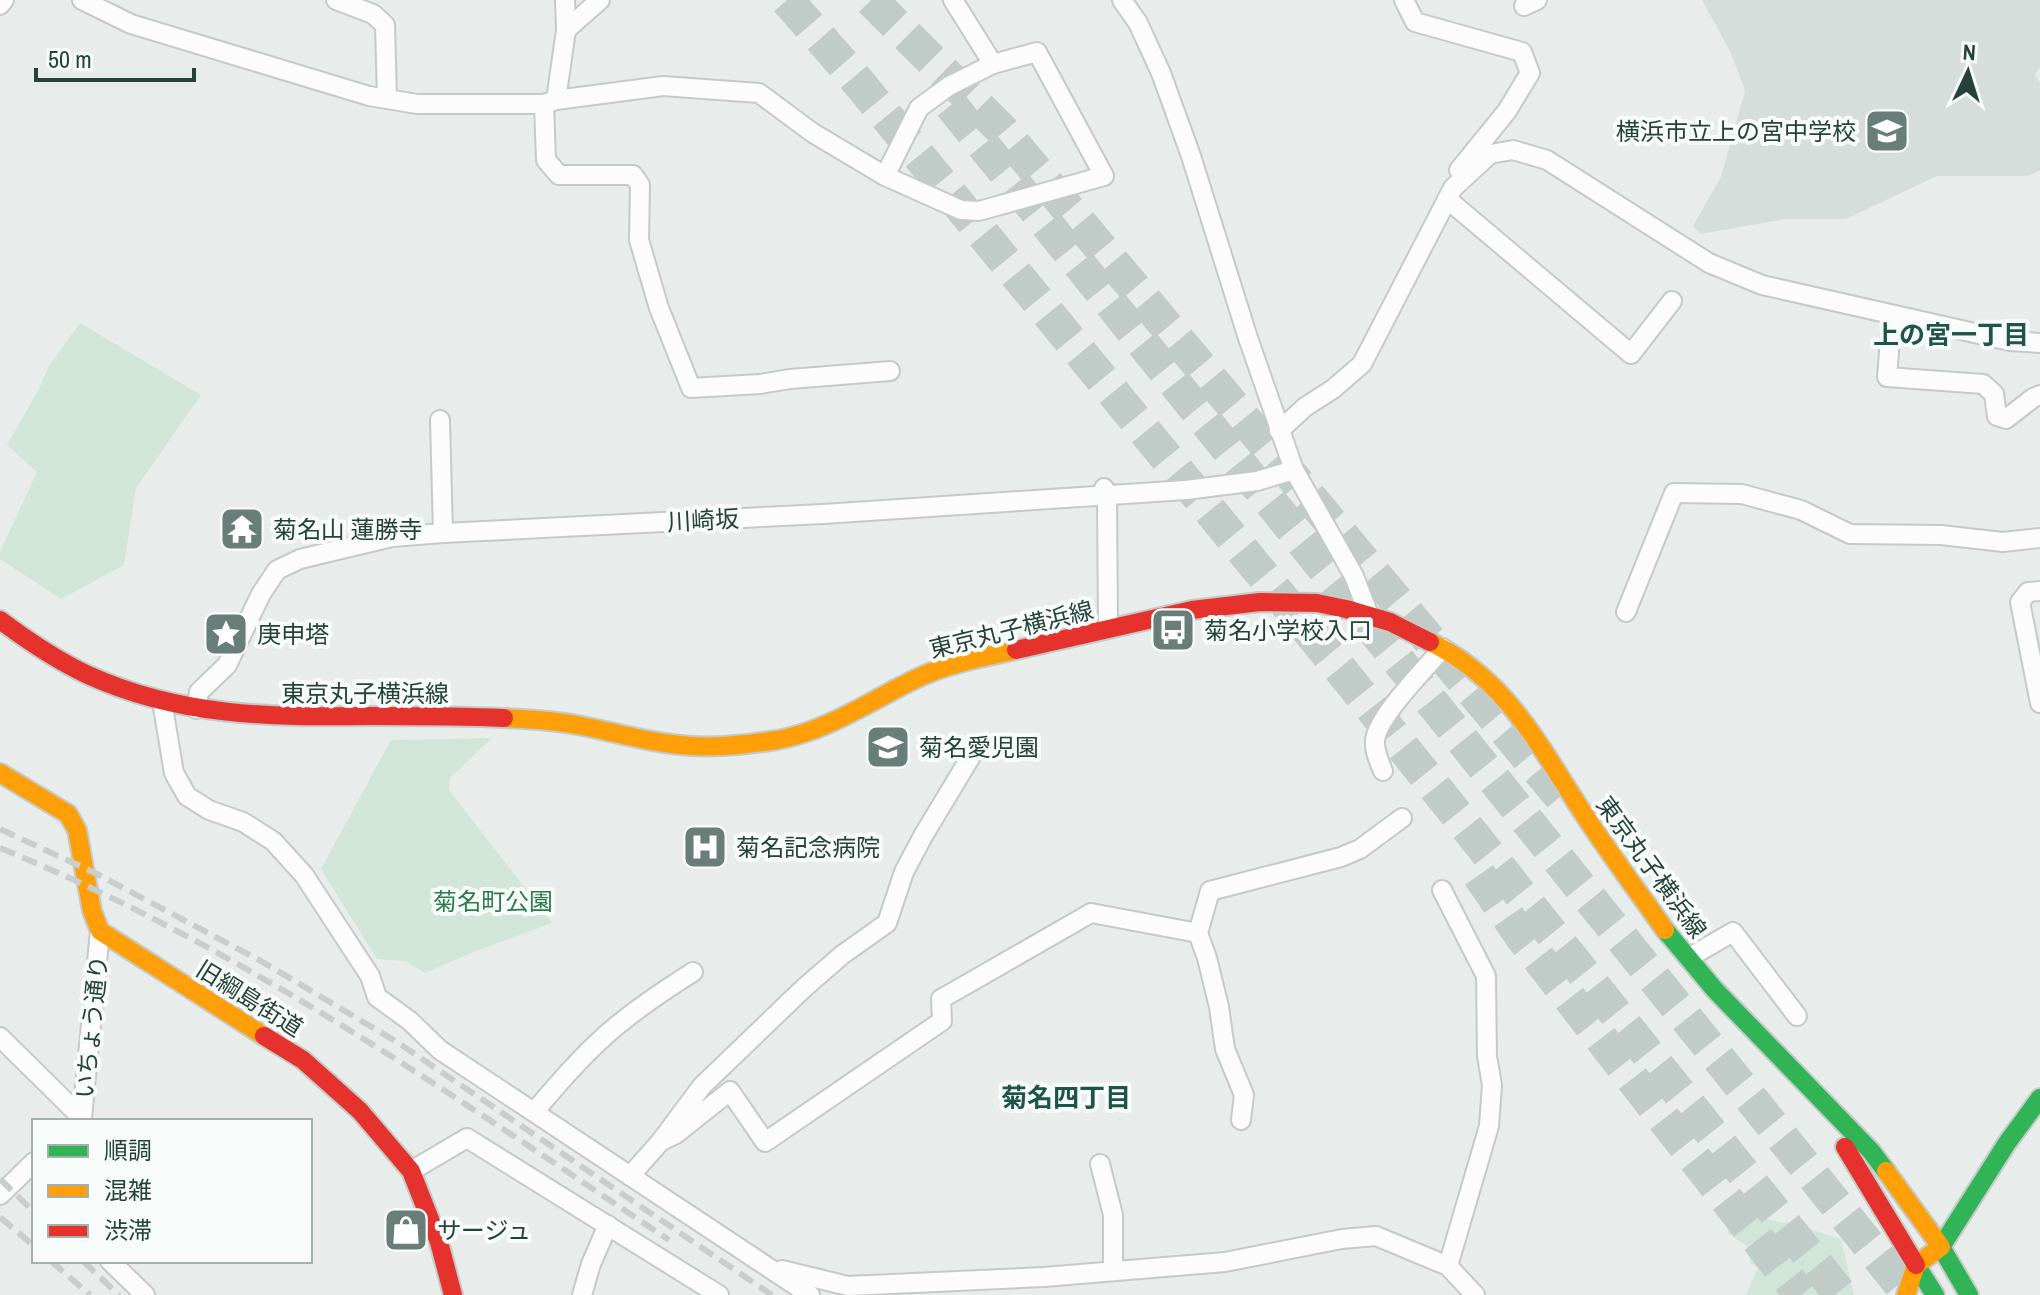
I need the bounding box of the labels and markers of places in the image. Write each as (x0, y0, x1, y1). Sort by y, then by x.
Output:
school or university icon: 横浜市立上の宮中学校 (1863, 107, 1911, 155)
place label: 横浜市立上の宮中学校 (1616, 115, 1856, 147)
temple icon: 菊名山 蓮勝寺 (218, 505, 266, 553)
place label: 菊名山 蓮勝寺 (273, 513, 422, 545)
bus stop icon: 菊名小学校入口 (1149, 606, 1197, 654)
place icon: 庚申塔 (202, 610, 250, 658)
place label: 菊名小学校入口 (1204, 614, 1372, 646)
place label: 庚申塔 (257, 618, 329, 650)
school or university icon: 菊名愛児園 (864, 723, 912, 771)
place label: 菊名愛児園 (919, 731, 1039, 763)
hospital icon: 菊名記念病院 (681, 823, 729, 871)
place label: 菊名記念病院 (736, 831, 880, 863)
shop icon: サージュ (382, 1206, 430, 1254)
place label: サージュ (437, 1214, 531, 1246)

